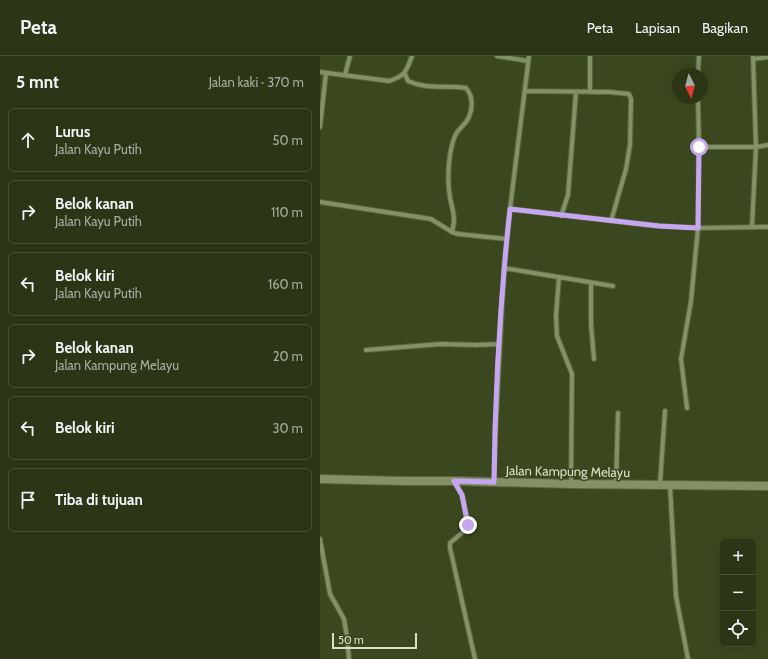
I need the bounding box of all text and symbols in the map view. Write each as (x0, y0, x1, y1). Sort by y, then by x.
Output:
text: Peta (20, 16, 57, 39)
text: Peta (587, 19, 613, 37)
text: Lapisan (635, 19, 680, 37)
text: Bagikan (702, 19, 748, 37)
north arrow (672, 68, 708, 104)
text: 5 mnt (16, 72, 59, 92)
text: Jalan kaki · 370 m (209, 74, 304, 90)
text: Lurus (55, 123, 90, 141)
icon: ahead (17, 129, 39, 151)
text: 50 m (273, 132, 303, 148)
route start (690, 138, 708, 156)
text: Jalan Kayu Putih (55, 141, 142, 157)
text: Belok kanan (55, 195, 134, 213)
icon: right (17, 201, 39, 223)
text: 110 m (271, 204, 303, 220)
text: Jalan Kayu Putih (55, 213, 142, 229)
text: Belok kiri (55, 267, 115, 285)
icon: left (17, 273, 39, 295)
text: 160 m (268, 276, 303, 292)
text: Jalan Kayu Putih (55, 285, 142, 301)
text: Belok kanan (55, 339, 134, 357)
icon: right (17, 345, 39, 367)
text: 20 m (273, 348, 303, 364)
text: Jalan Kampung Melayu (55, 357, 179, 373)
icon: left (17, 417, 39, 439)
text: Belok kiri (55, 419, 115, 437)
text: 30 m (273, 420, 303, 436)
street label: Jalan Kampung Melayu (505, 462, 630, 480)
icon: arrive (17, 489, 39, 511)
text: Tiba di tujuan (55, 491, 143, 509)
route end (459, 516, 477, 534)
map controls (720, 539, 756, 647)
button: + (720, 539, 756, 575)
button: − (720, 575, 756, 611)
button: locate (720, 611, 756, 647)
scale bar (332, 631, 417, 650)
text: 50 m (338, 633, 364, 647)

